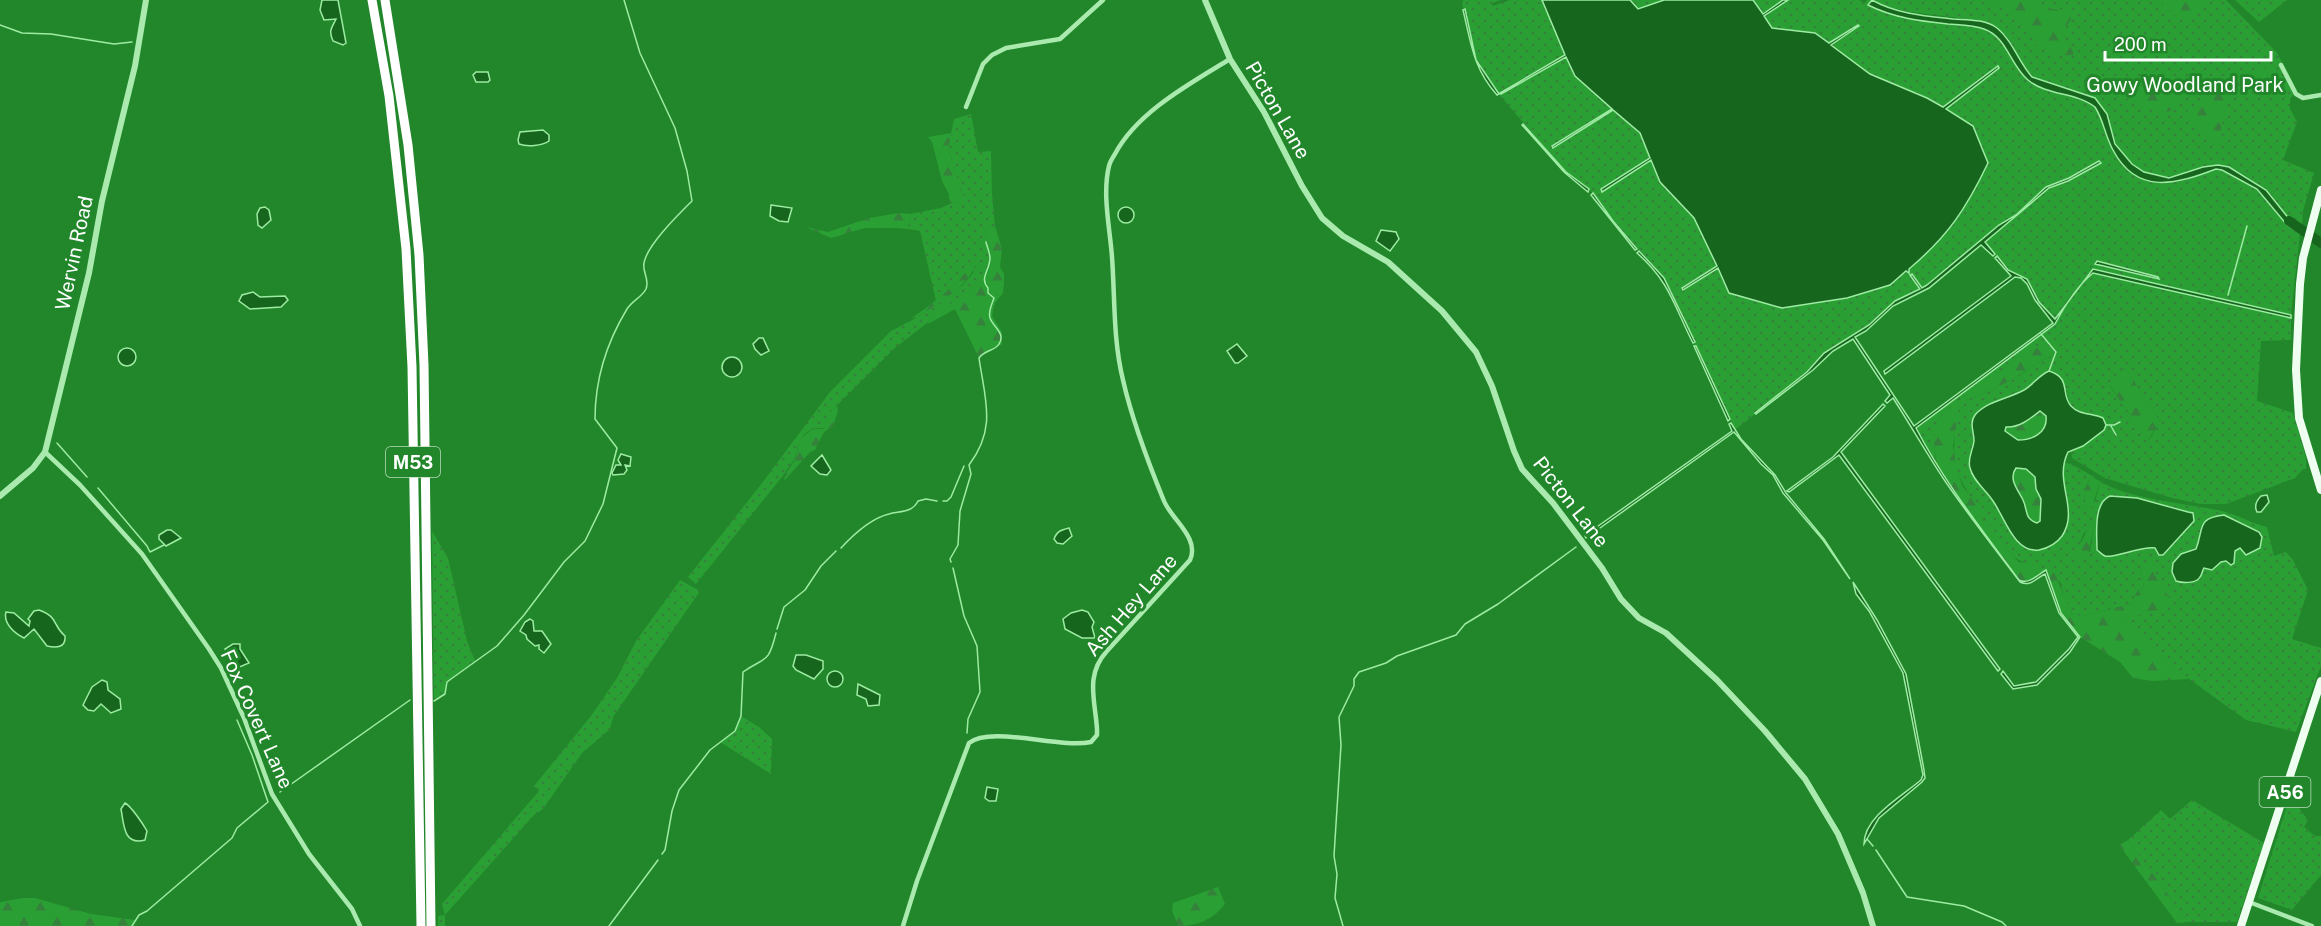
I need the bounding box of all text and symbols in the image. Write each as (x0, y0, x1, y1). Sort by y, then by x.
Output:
scale bar (2105, 24, 2272, 62)
text: 200 m (2114, 34, 2167, 55)
street label: Picton Lane (1240, 57, 1316, 163)
park label: Gowy Woodland Park (2086, 73, 2284, 97)
street label: Wervin Road (50, 194, 98, 312)
road number: M53 (386, 447, 440, 477)
street label: Picton Lane (1528, 452, 1614, 552)
street label: Ash Hey Lane (1080, 549, 1182, 661)
street label: Fox Covert Lane (216, 646, 298, 792)
road number: A56 (2260, 777, 2310, 807)

